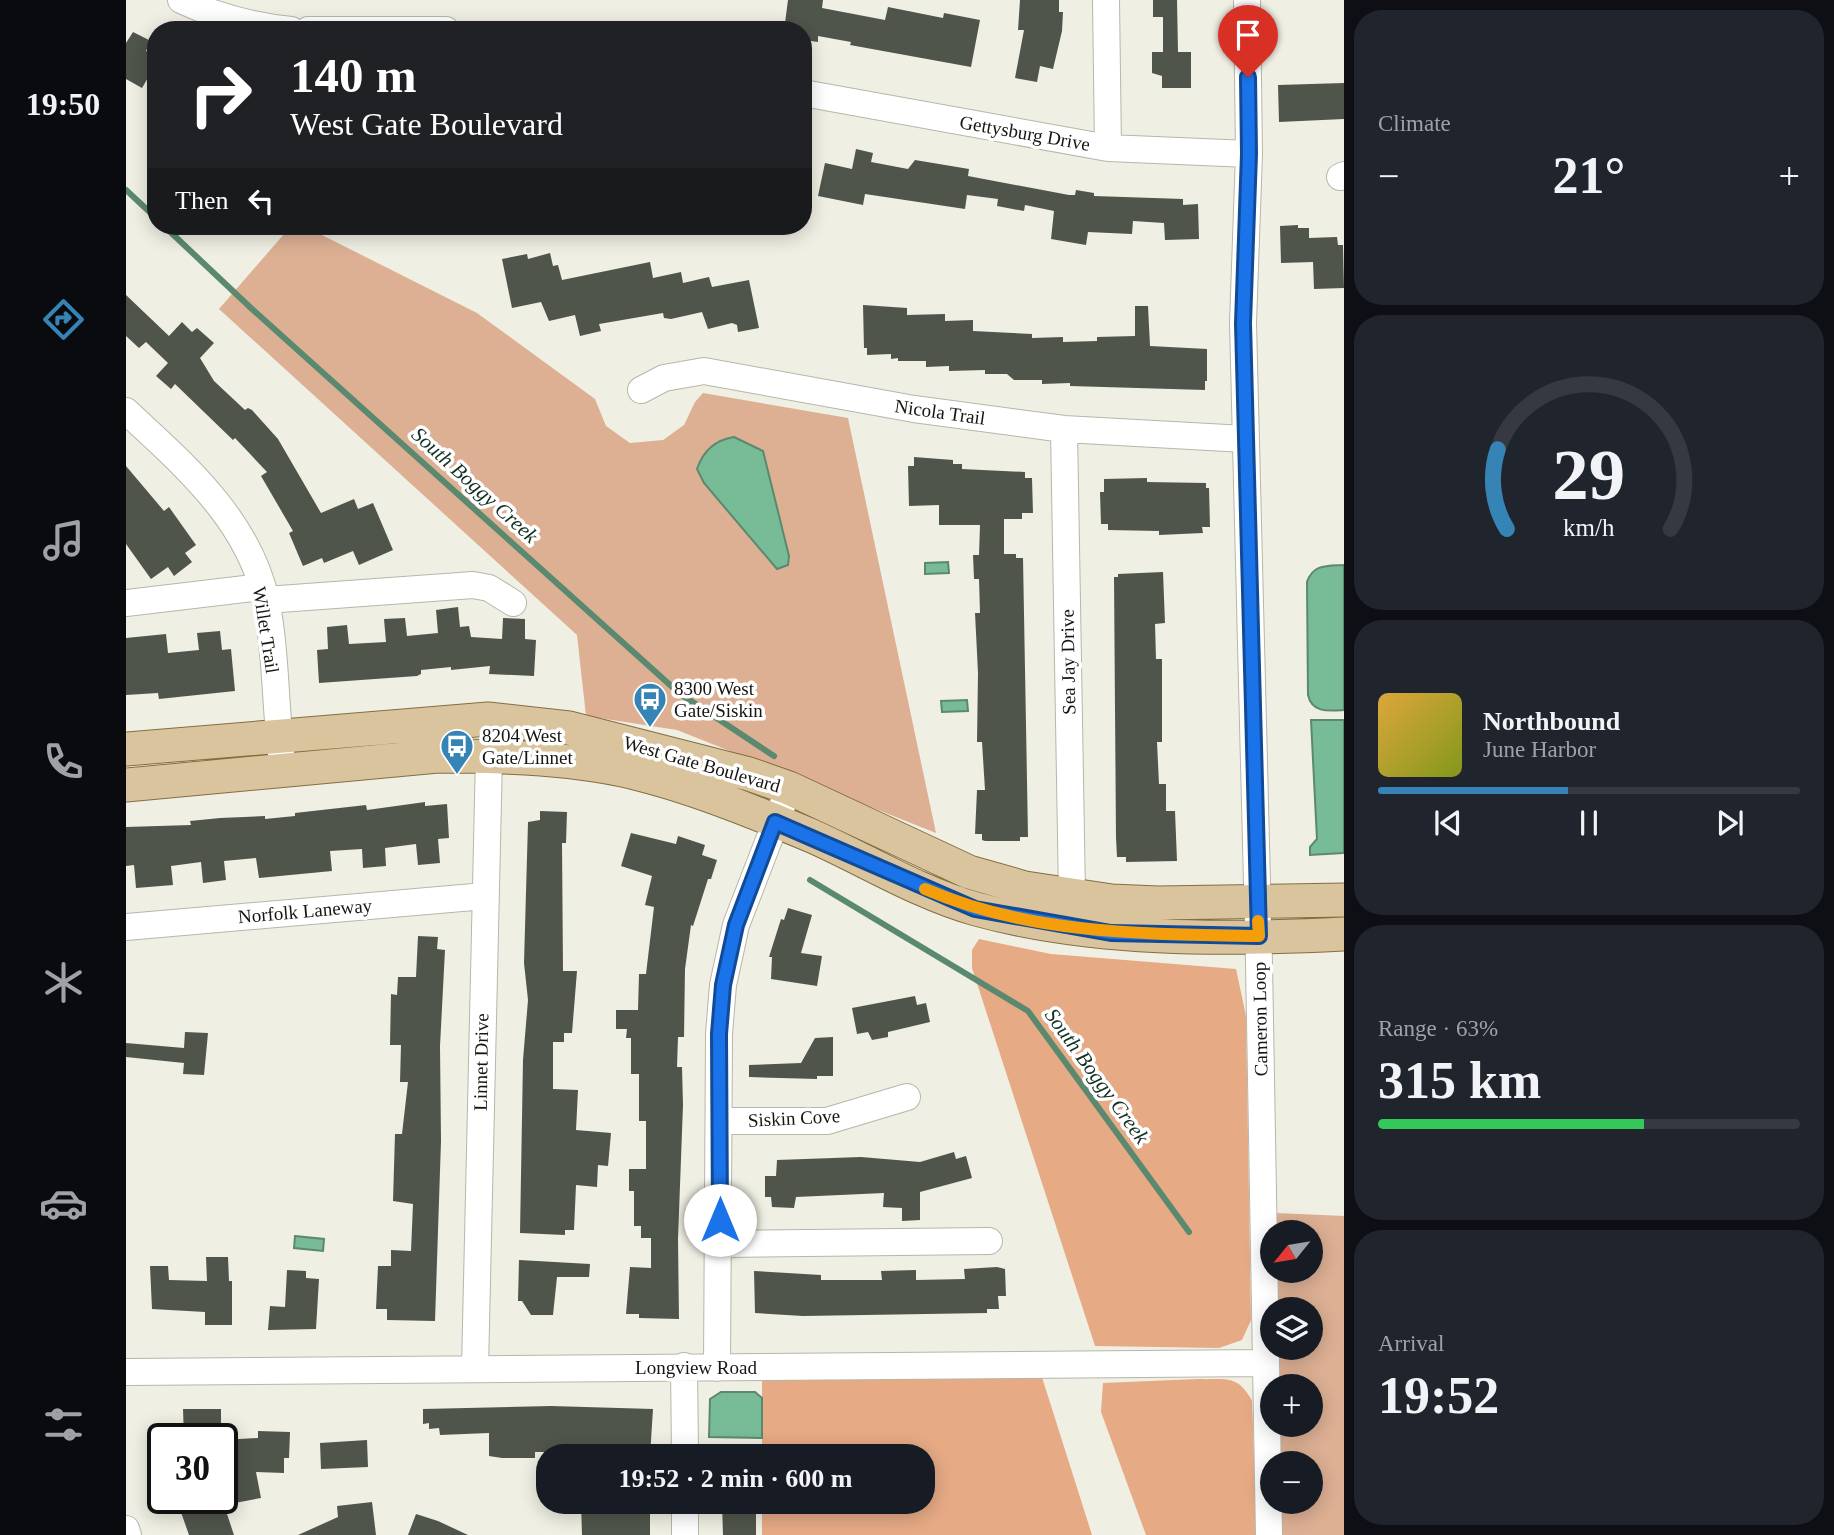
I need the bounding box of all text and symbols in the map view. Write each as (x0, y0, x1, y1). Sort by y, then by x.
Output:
pin (1218, 5, 1278, 77)
icon: arrive (1229, 16, 1267, 54)
text: 140 m (290, 48, 417, 103)
icon: right (175, 49, 266, 140)
text: 19:50 (26, 86, 100, 122)
text: West Gate Boulevard (290, 106, 563, 142)
street label: Gettysburg Drive (958, 111, 1092, 155)
text: Climate (1378, 111, 1451, 136)
text: 21° (1553, 147, 1625, 204)
text: − (1378, 155, 1399, 197)
text: + (1779, 155, 1800, 197)
icon: left (242, 182, 280, 220)
text: Then (175, 186, 228, 215)
icon: directions (39, 295, 88, 344)
street label: Nicola Trail (893, 395, 987, 429)
water label: South Boggy Creek (407, 422, 543, 548)
text: 29 (1553, 434, 1625, 515)
text: km/h (1563, 513, 1615, 540)
icon: music (39, 516, 88, 565)
street label: Willet Trail (249, 585, 283, 675)
street label: Sea Jay Drive (1057, 609, 1079, 715)
place label: 8300 West Gate/Siskin (674, 678, 763, 721)
bus stop icon: 8300 West Gate/Siskin (631, 680, 669, 729)
text: Northbound (1483, 707, 1620, 736)
place label: 8204 West Gate/Linnet (482, 725, 573, 768)
bus stop icon: 8204 West Gate/Linnet (438, 727, 476, 776)
street label: West Gate Boulevard (621, 732, 783, 797)
icon: phone (39, 737, 88, 786)
text: June Harbor (1483, 737, 1596, 762)
icon: previous (1429, 804, 1467, 842)
icon: pause (1570, 804, 1608, 842)
icon: next (1711, 804, 1749, 842)
street label: Norfolk Laneway (237, 895, 373, 927)
icon: climate (39, 958, 88, 1007)
street label: Cameron Loop (1249, 962, 1271, 1076)
water label: South Boggy Creek (1040, 1004, 1155, 1149)
street label: Linnet Drive (470, 1013, 492, 1111)
text: Range · 63% (1378, 1016, 1498, 1041)
text: 315 km (1378, 1052, 1541, 1109)
street label: Siskin Cove (747, 1105, 841, 1131)
icon: car (39, 1179, 88, 1228)
position arrow (683, 1183, 757, 1257)
north arrow (1260, 1220, 1323, 1283)
map controls (1260, 1220, 1323, 1514)
button: layers (1260, 1297, 1323, 1360)
text: Arrival (1378, 1331, 1444, 1356)
street label: Longview Road (635, 1357, 757, 1378)
text: 19:52 (1378, 1367, 1499, 1424)
button: + (1260, 1374, 1323, 1437)
icon: filters (39, 1400, 88, 1449)
speed limit sign: 30 (147, 1423, 238, 1514)
button: − (1260, 1451, 1323, 1514)
text: 19:52 · 2 min · 600 m (619, 1464, 853, 1493)

